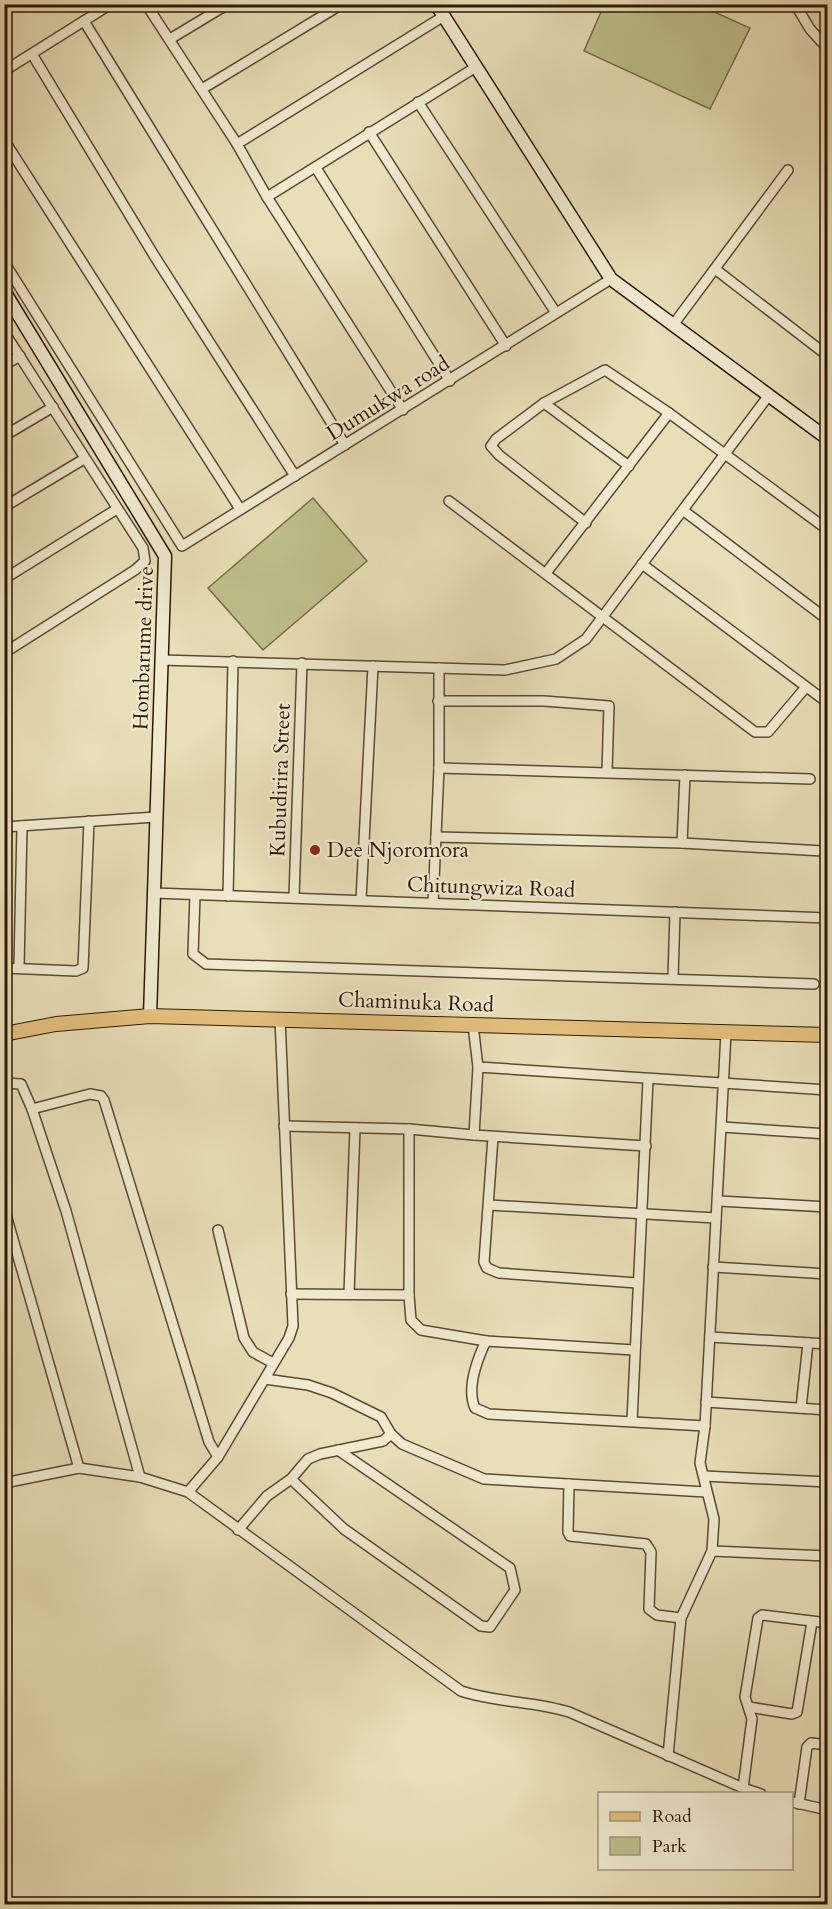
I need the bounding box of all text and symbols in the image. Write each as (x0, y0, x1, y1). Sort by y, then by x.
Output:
street label: Dumukwa road (321, 349, 455, 448)
street label: Hombarume drive (126, 566, 161, 730)
street label: Kubudirira Street (263, 702, 298, 857)
place label: Dee Njoromora (327, 836, 469, 865)
marker: Dee Njoromora (308, 843, 322, 857)
street label: Chitungwiza Road (406, 870, 576, 905)
street label: Chaminuka Road (338, 985, 494, 1020)
legend (598, 1792, 793, 1870)
text: Road (652, 1804, 692, 1829)
text: Park (652, 1834, 687, 1859)

